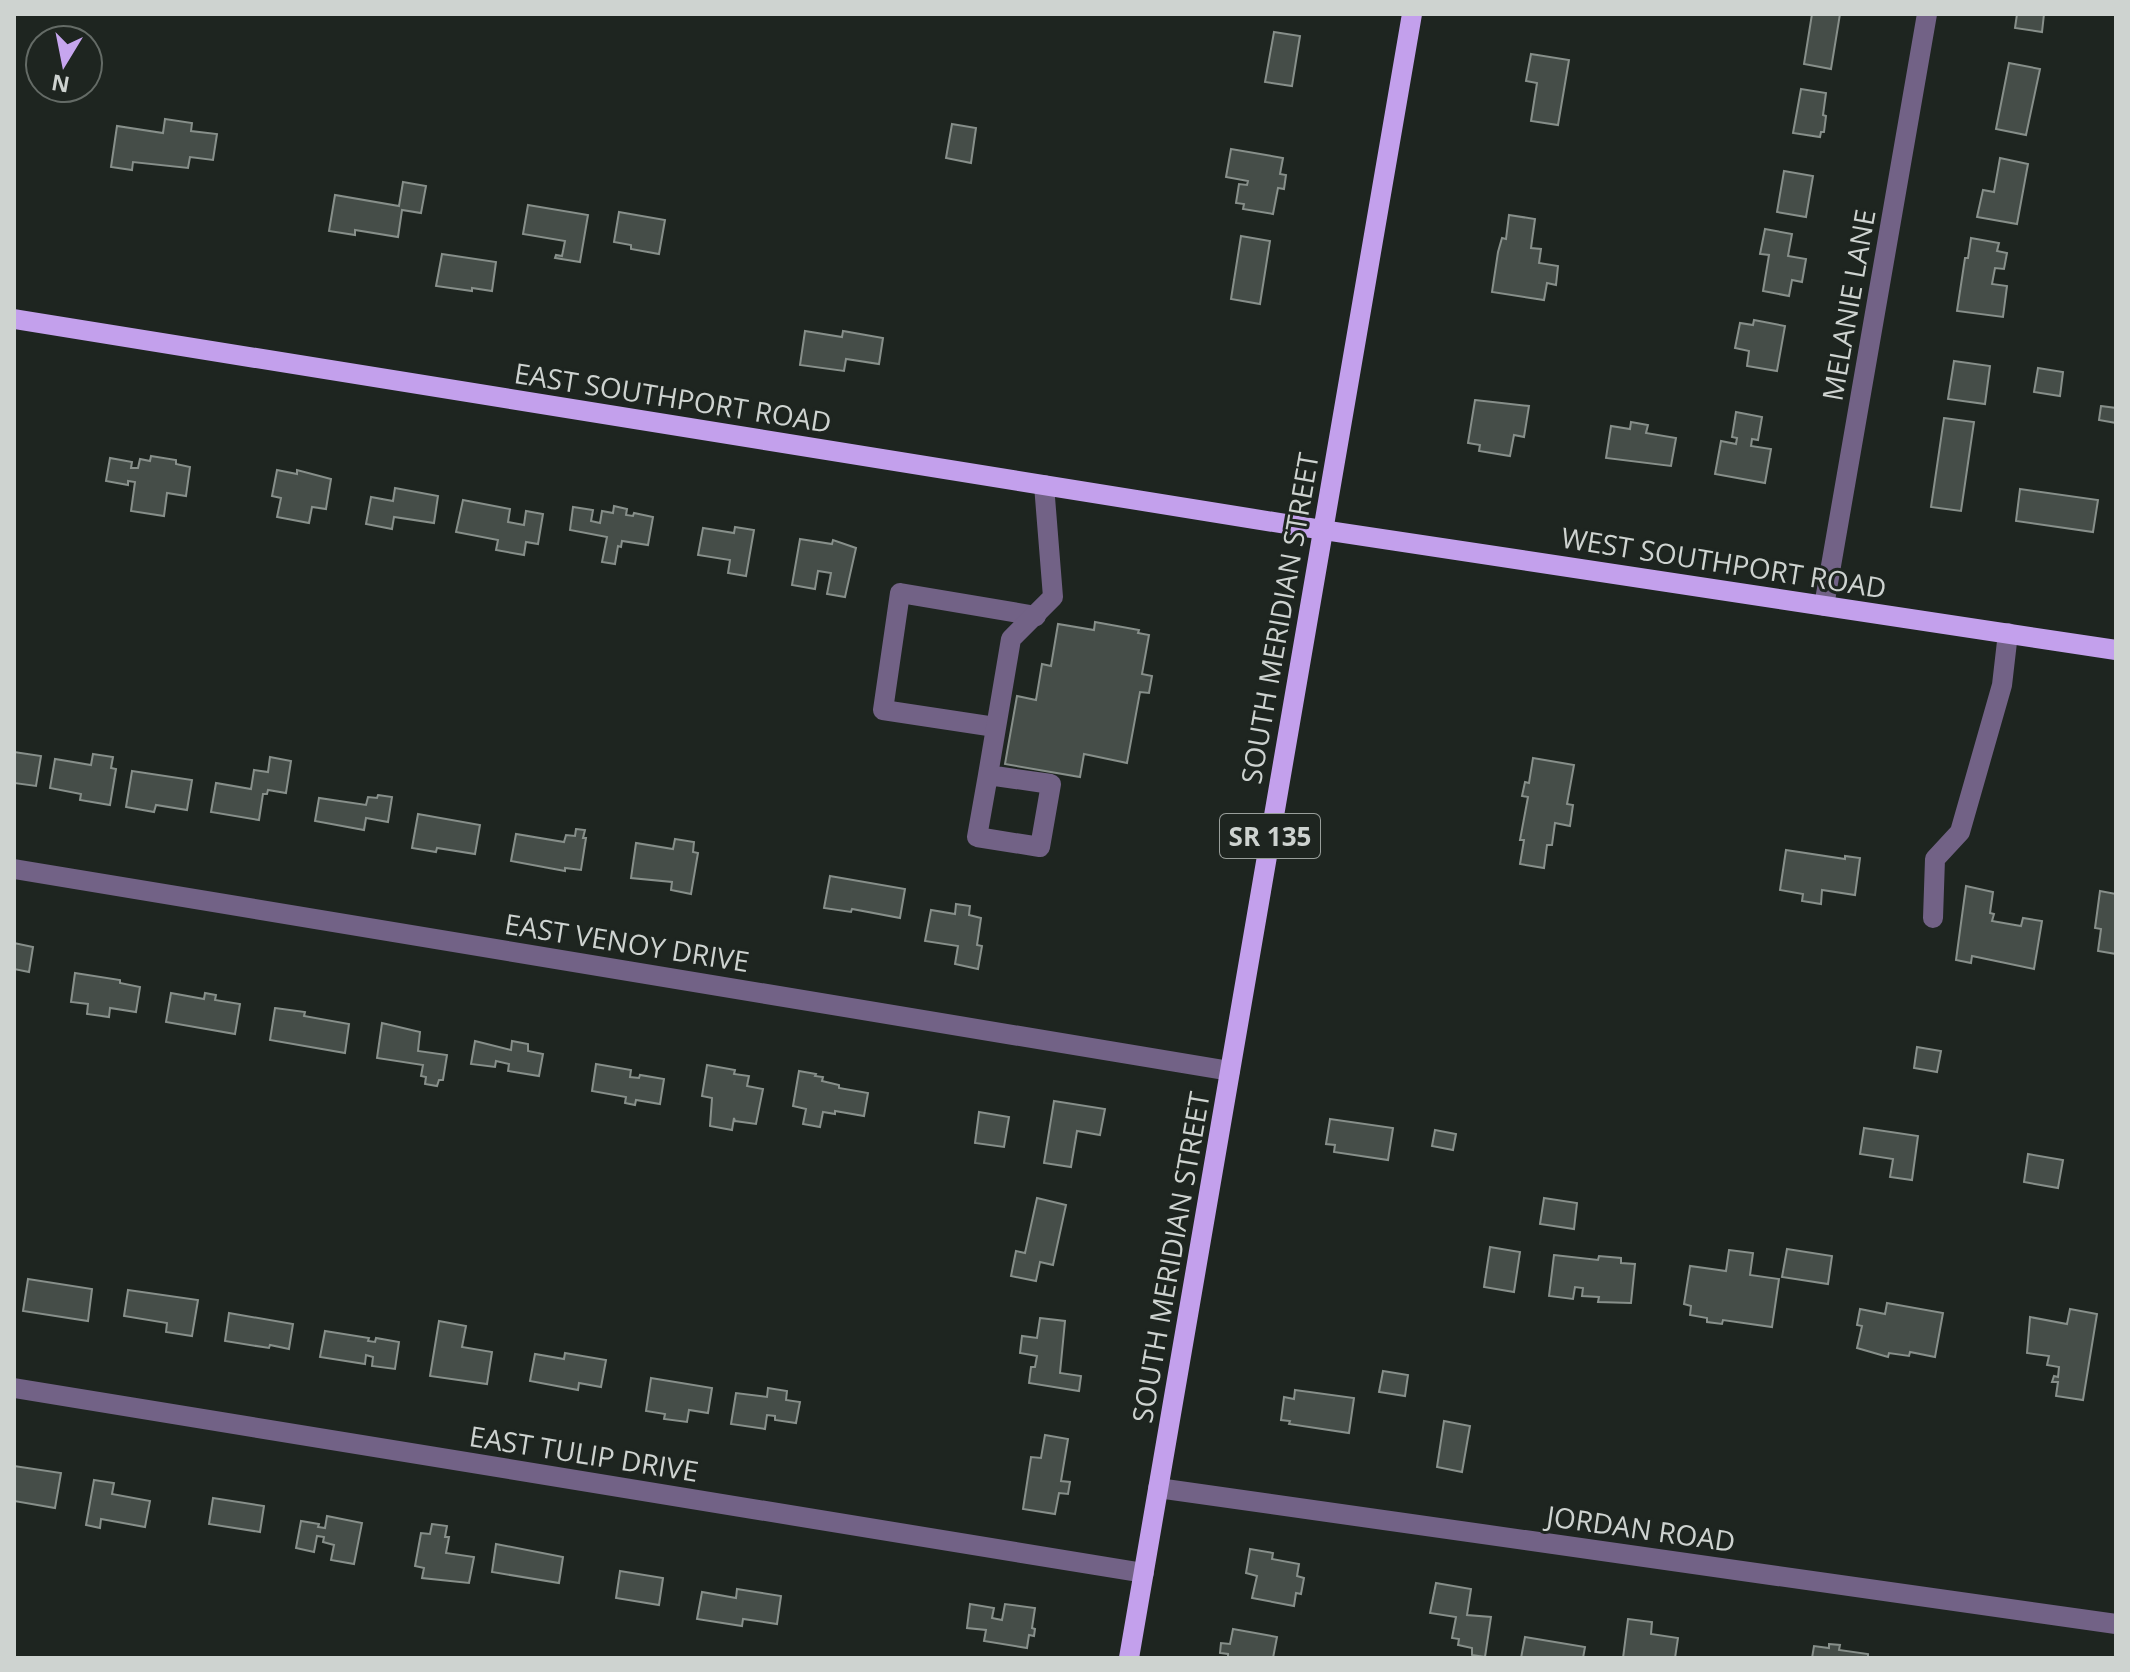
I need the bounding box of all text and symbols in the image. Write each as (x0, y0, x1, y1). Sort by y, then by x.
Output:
north arrow (24, 24, 104, 104)
text: N (49, 68, 72, 101)
street label: MELANIE LANE (1812, 206, 1884, 404)
street label: EAST SOUTHPORT ROAD (512, 353, 834, 441)
street label: SOUTH MERIDIAN STREET (1231, 449, 1327, 787)
street label: WEST SOUTHPORT ROAD (1559, 518, 1889, 606)
road number: SR 135 (1220, 814, 1320, 858)
street label: EAST VENOY DRIVE (502, 904, 752, 980)
street label: SOUTH MERIDIAN STREET (1122, 1088, 1218, 1426)
street label: EAST TULIP DRIVE (467, 1416, 701, 1490)
street label: JORDAN ROAD (1541, 1496, 1738, 1560)

